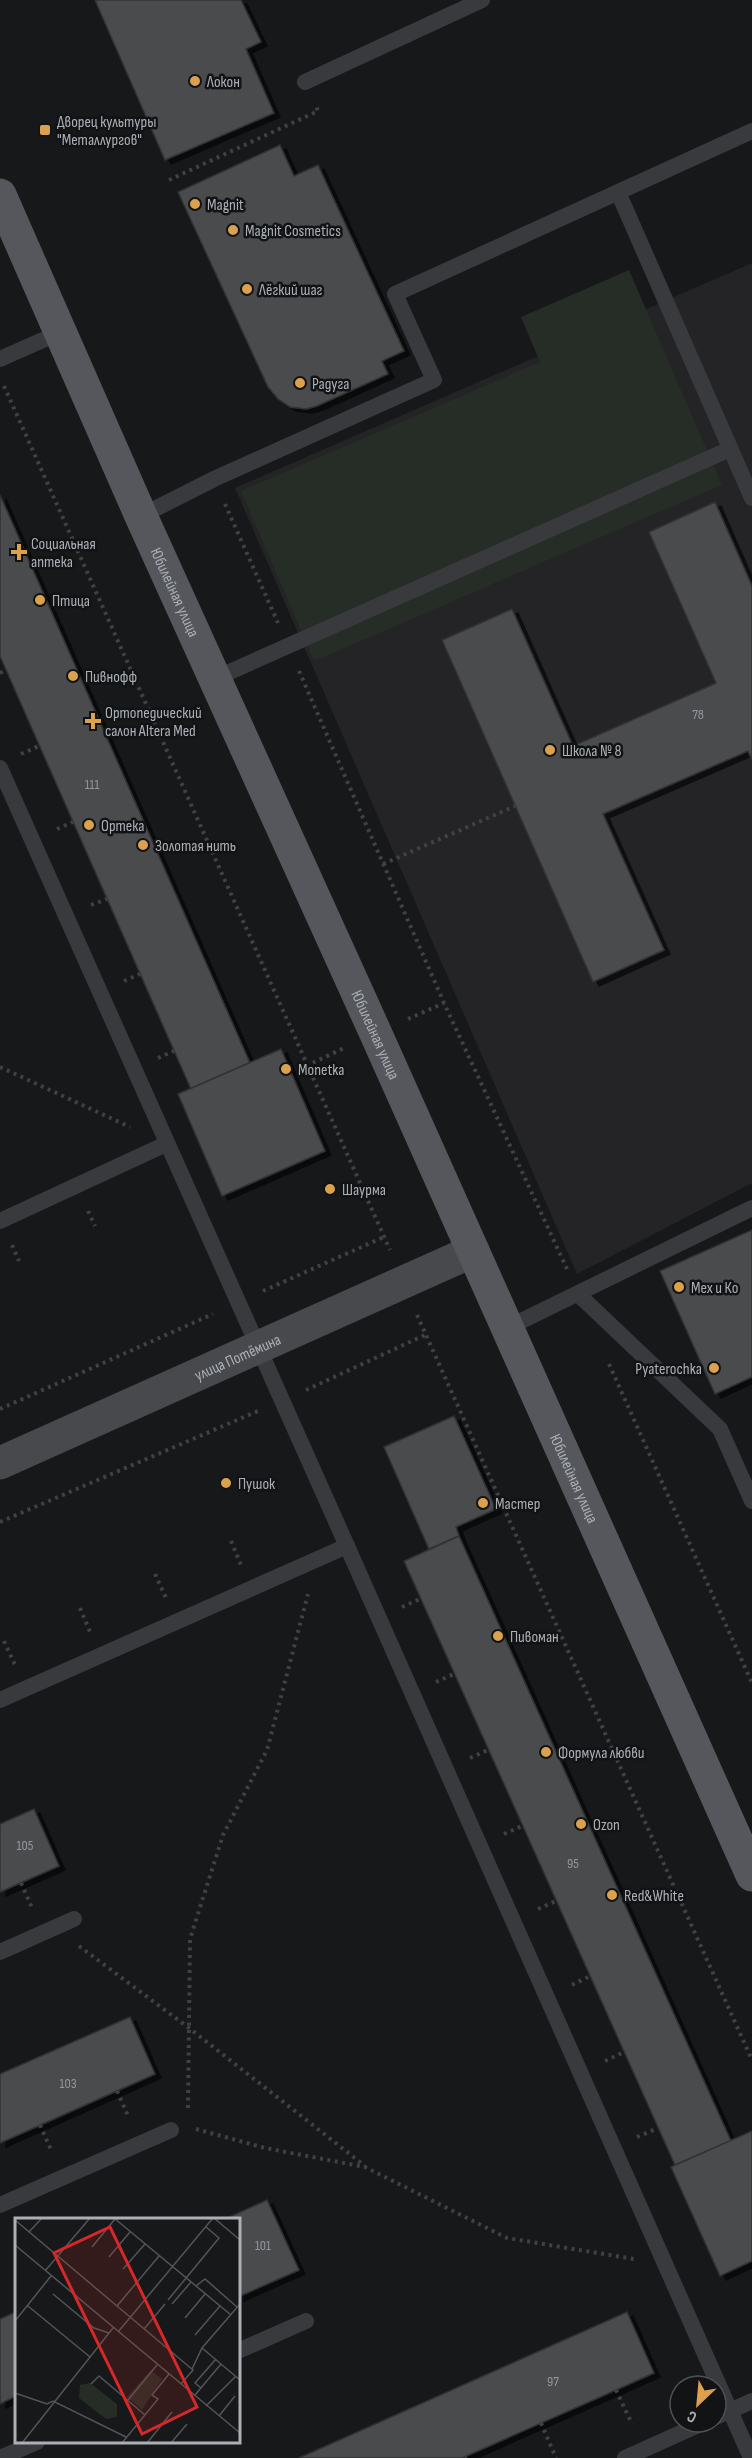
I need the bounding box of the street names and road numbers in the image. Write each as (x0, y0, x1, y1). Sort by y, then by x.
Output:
street label: Юбилейная улица (146, 545, 203, 640)
street label: Юбилейная улица (346, 988, 403, 1083)
street label: улица Потёмина (192, 1330, 284, 1386)
street label: Юбилейная улица (545, 1431, 601, 1526)

